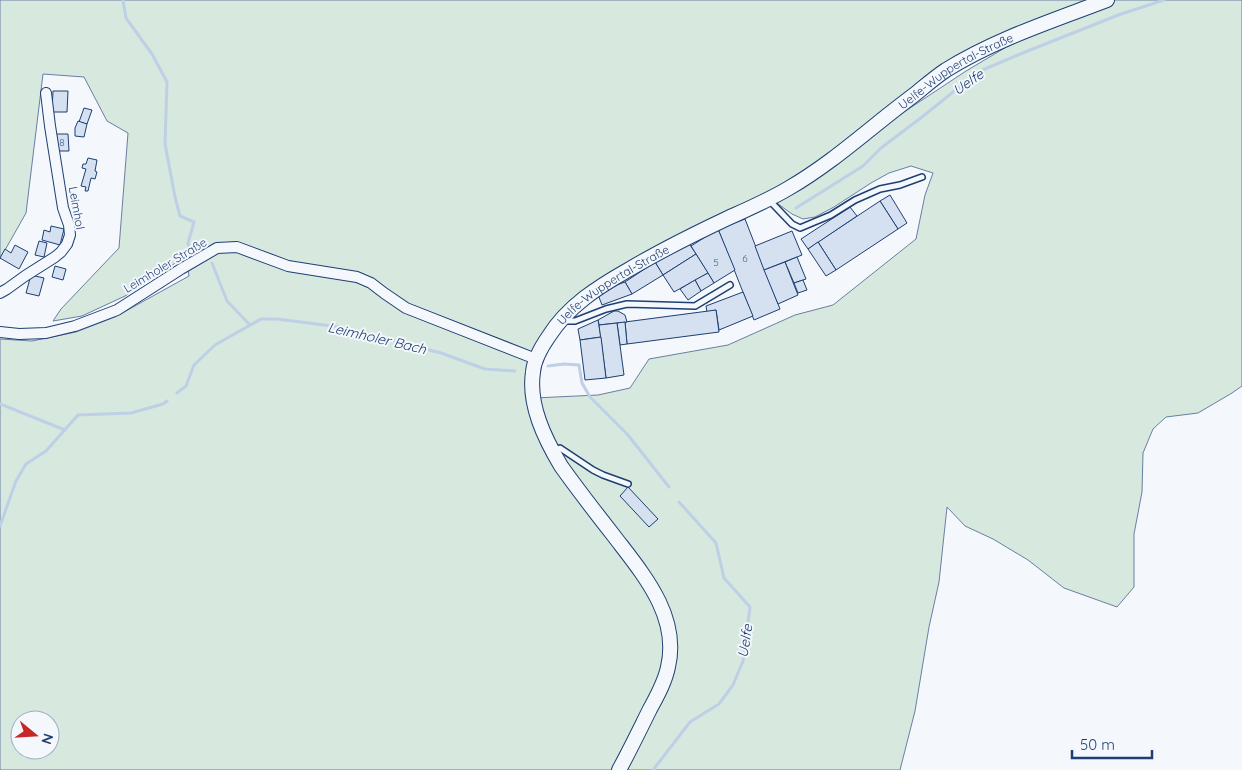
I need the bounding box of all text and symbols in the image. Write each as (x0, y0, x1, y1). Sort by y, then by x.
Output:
street label: Uelfe-Wuppertal-Straße (896, 31, 1016, 113)
water label: Uelfe (949, 66, 987, 98)
house number: 8 (59, 136, 65, 149)
street label: Leimhol (66, 185, 88, 231)
street label: Leimholer Straße (121, 234, 210, 296)
street label: Uelfe-Wuppertal-Straße (553, 241, 672, 328)
house number: 6 (742, 252, 748, 265)
house number: 5 (713, 256, 719, 269)
water label: Leimholer Bach (326, 318, 429, 358)
water label: Uelfe (733, 622, 757, 659)
north arrow (10, 710, 60, 760)
scale bar (1072, 728, 1152, 760)
text: N (37, 731, 58, 747)
text: 50 m (1080, 735, 1115, 754)

